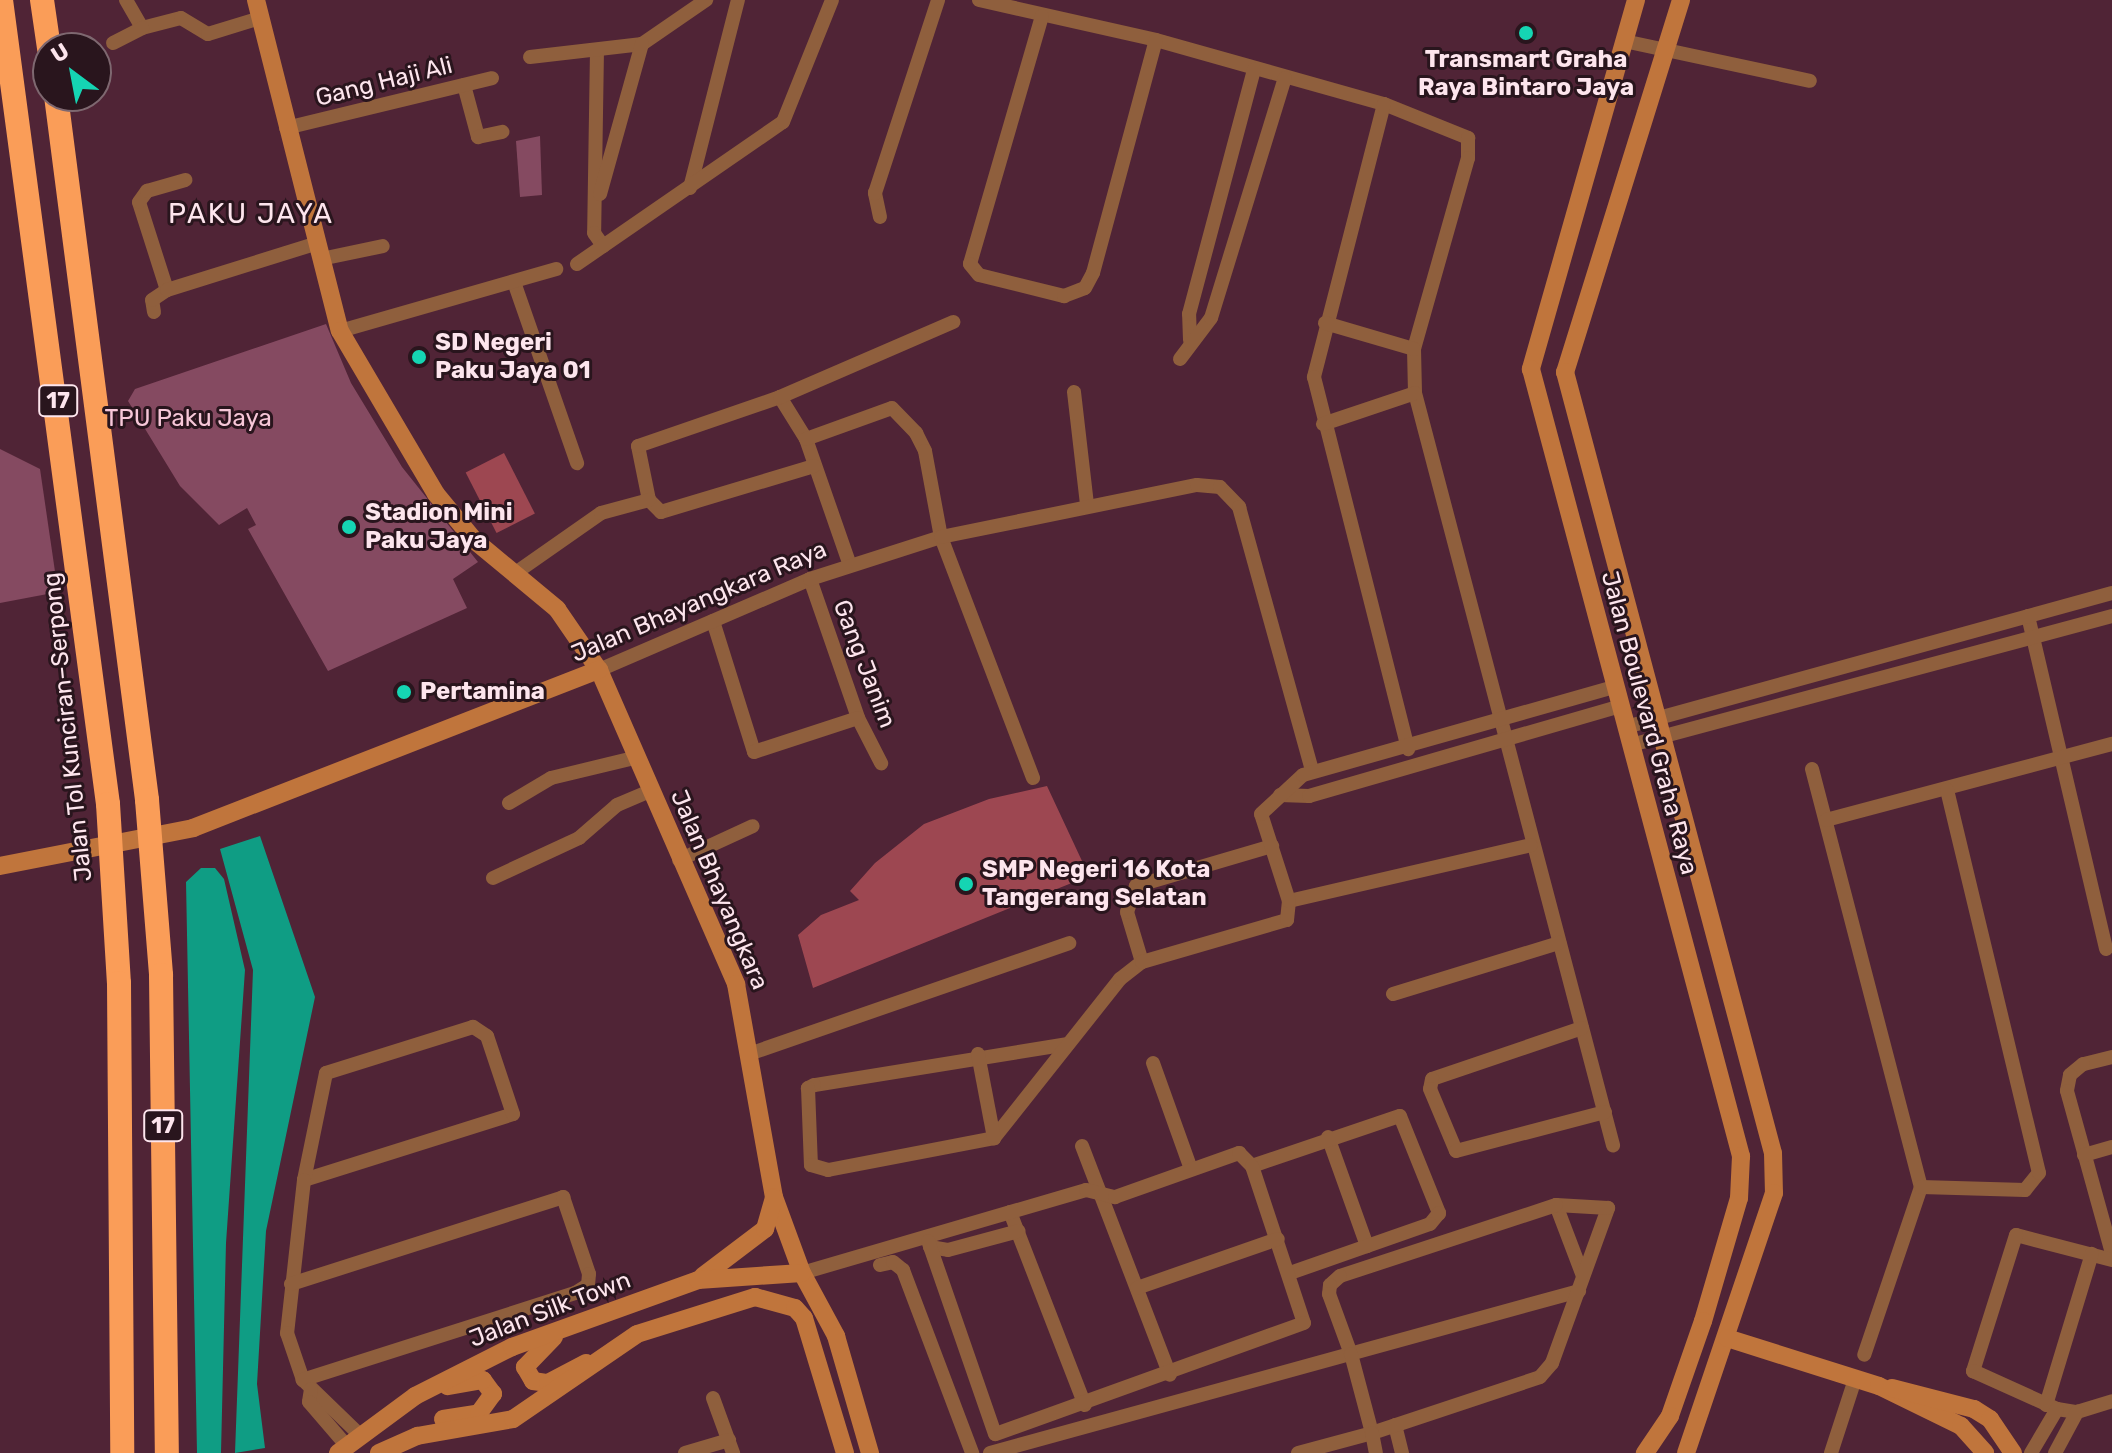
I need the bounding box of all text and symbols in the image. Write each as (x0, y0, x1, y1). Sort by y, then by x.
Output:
marker: Transmart Graha Raya Bintaro Jaya (1517, 24, 1535, 42)
north arrow (32, 32, 112, 112)
text: U (46, 37, 74, 69)
place label: Transmart Graha Raya Bintaro Jaya (1418, 46, 1634, 102)
street label: Gang Haji Ali (312, 51, 456, 113)
district label: PAKU JAYA (168, 197, 334, 231)
place label: SD Negeri Paku Jaya 01 (435, 329, 591, 385)
marker: SD Negeri Paku Jaya 01 (410, 348, 428, 366)
road number: 17 (38, 383, 78, 419)
park label: TPU Paku Jaya (104, 405, 272, 433)
place label: Stadion Mini Paku Jaya (365, 499, 513, 555)
marker: Stadion Mini Paku Jaya (340, 518, 358, 536)
street label: Jalan Bhayangkara Raya (567, 535, 831, 669)
street label: Jalan Boulevard Graha Raya (1595, 568, 1703, 878)
street label: Jalan Tol Kunciran–Serpong (37, 571, 99, 883)
street label: Gang Janim (826, 596, 902, 732)
place label: Pertamina (420, 678, 545, 706)
marker: Pertamina (395, 683, 413, 701)
street label: Jalan Bhayangkara (664, 786, 774, 994)
place label: SMP Negeri 16 Kota Tangerang Selatan (982, 856, 1211, 912)
marker: SMP Negeri 16 Kota Tangerang Selatan (957, 875, 975, 893)
road number: 17 (143, 1108, 183, 1144)
street label: Jalan Silk Town (465, 1266, 635, 1354)

